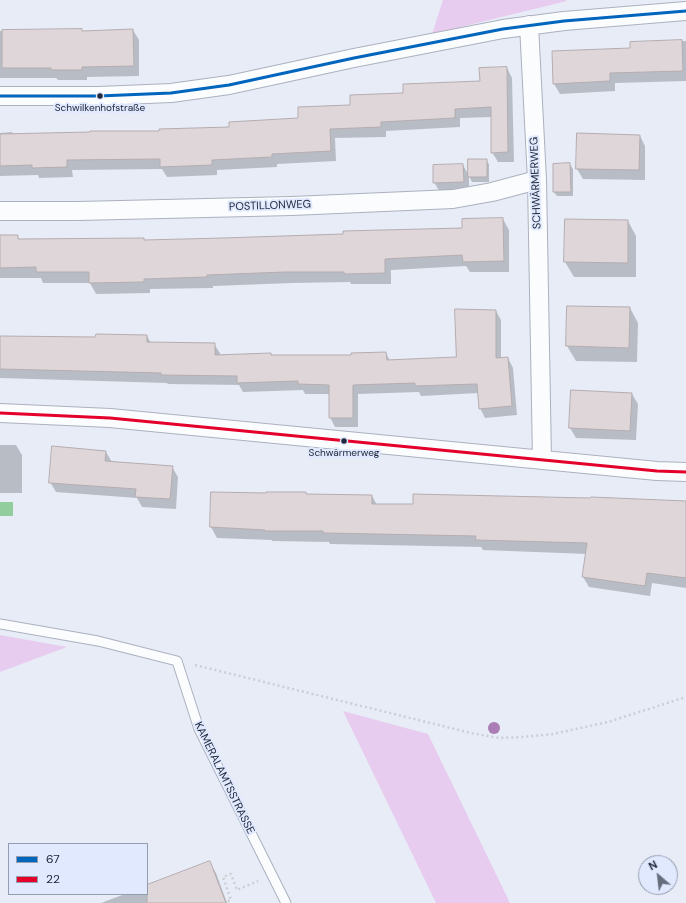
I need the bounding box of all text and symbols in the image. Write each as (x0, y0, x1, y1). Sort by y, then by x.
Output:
marker: Schwilkenhofstraße (95, 91, 105, 101)
place label: Schwilkenhofstraße (55, 102, 145, 114)
street label: SCHWÄRMERWEG (528, 137, 544, 229)
street label: POSTILLONWEG (229, 198, 311, 214)
marker: Schwärmerweg (339, 436, 349, 446)
place label: Schwärmerweg (309, 447, 379, 459)
street label: KAMERALAMTSSTRASSE (191, 720, 257, 836)
legend (8, 843, 148, 895)
text: 67 (46, 851, 60, 867)
north arrow (638, 855, 678, 895)
text: N (646, 857, 660, 873)
text: 22 (46, 871, 60, 887)

